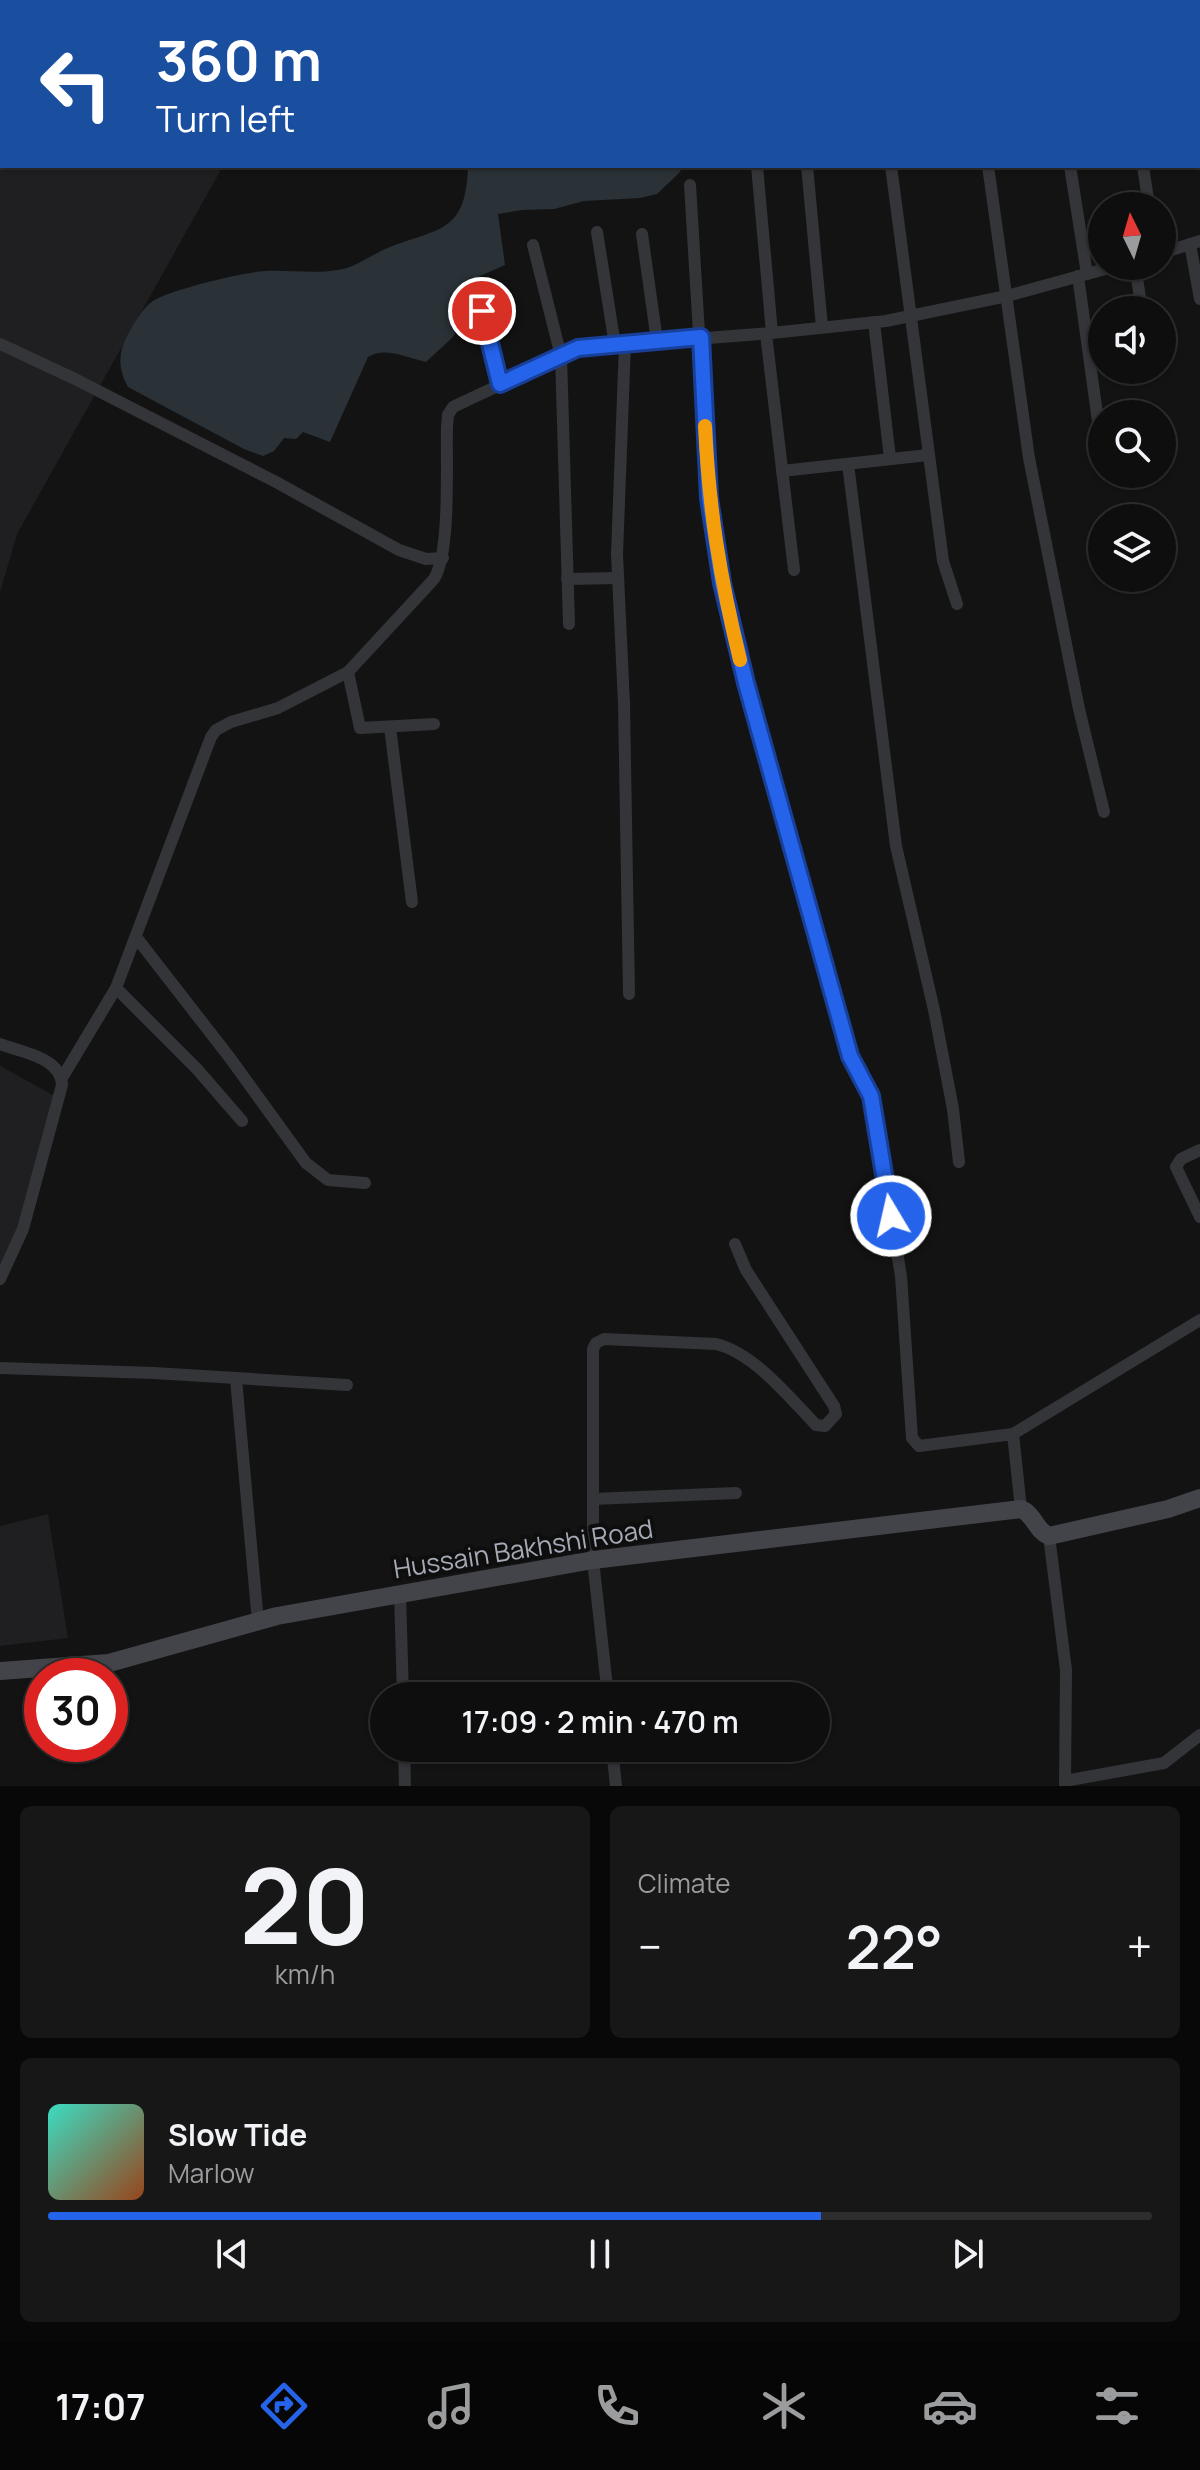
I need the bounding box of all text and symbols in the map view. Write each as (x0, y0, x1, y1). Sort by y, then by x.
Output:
text: 360 m (156, 21, 322, 98)
icon: left (24, 32, 128, 136)
text: Turn left (156, 94, 295, 143)
north arrow (1088, 192, 1176, 280)
map controls (1088, 192, 1176, 592)
pin (448, 277, 516, 345)
icon: arrive (460, 289, 504, 333)
button: sound (1088, 296, 1176, 384)
button: search (1088, 400, 1176, 488)
button: layers (1088, 504, 1176, 592)
position arrow (849, 1174, 933, 1258)
street label: Hussain Bakhshi Road (391, 1510, 655, 1586)
speed limit sign: 30 (24, 1658, 128, 1762)
text: 17:09 · 2 min · 470 m (461, 1701, 739, 1742)
text: 20 (240, 1833, 370, 1975)
text: Climate (638, 1865, 730, 1901)
text: 22° (845, 1905, 943, 1987)
text: − (638, 1916, 662, 1976)
text: + (1127, 1916, 1152, 1976)
text: km/h (275, 1956, 335, 1992)
text: Slow Tide (168, 2114, 307, 2155)
text: Marlow (168, 2155, 255, 2191)
icon: previous (210, 2232, 254, 2276)
icon: pause (578, 2232, 622, 2276)
icon: next (946, 2232, 990, 2276)
icon: directions (256, 2378, 312, 2434)
icon: music (423, 2378, 479, 2434)
icon: phone (589, 2378, 645, 2434)
icon: climate (756, 2378, 812, 2434)
icon: car (922, 2378, 978, 2434)
icon: filters (1089, 2378, 1145, 2434)
text: 17:07 (55, 2382, 145, 2431)

